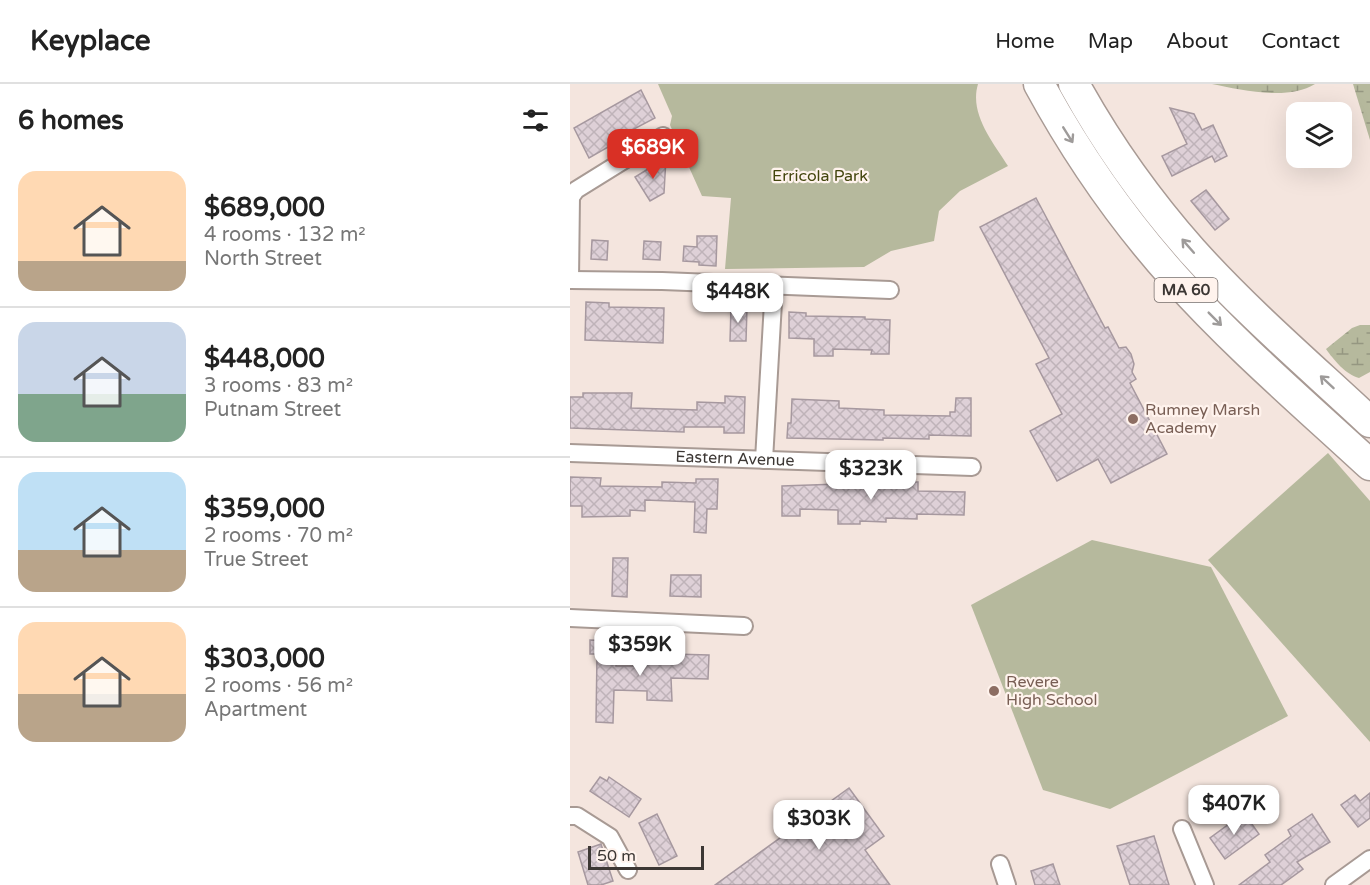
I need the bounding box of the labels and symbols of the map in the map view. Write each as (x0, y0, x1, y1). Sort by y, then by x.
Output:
one-way arrow (1062, 126, 1074, 143)
pin: $689K (611, 129, 695, 180)
park label: Erricola Park (772, 166, 868, 186)
one-way arrow (1181, 239, 1195, 254)
pin: $448K (696, 273, 780, 324)
road number: MA 60 (1154, 278, 1218, 302)
one-way arrow (1208, 312, 1223, 327)
one-way arrow (1320, 375, 1335, 389)
place label: Rumney Marsh Academy (1145, 400, 1260, 438)
marker: Rumney Marsh Academy (1126, 412, 1140, 426)
street label: Eastern Avenue (675, 447, 795, 471)
pin: $323K (829, 450, 913, 501)
pin: $359K (598, 626, 682, 677)
place label: Revere High School (1006, 672, 1097, 710)
marker: Revere High School (987, 684, 1001, 698)
pin: $407K (1192, 785, 1276, 836)
pin: $303K (777, 800, 861, 851)
scale bar (588, 843, 704, 870)

